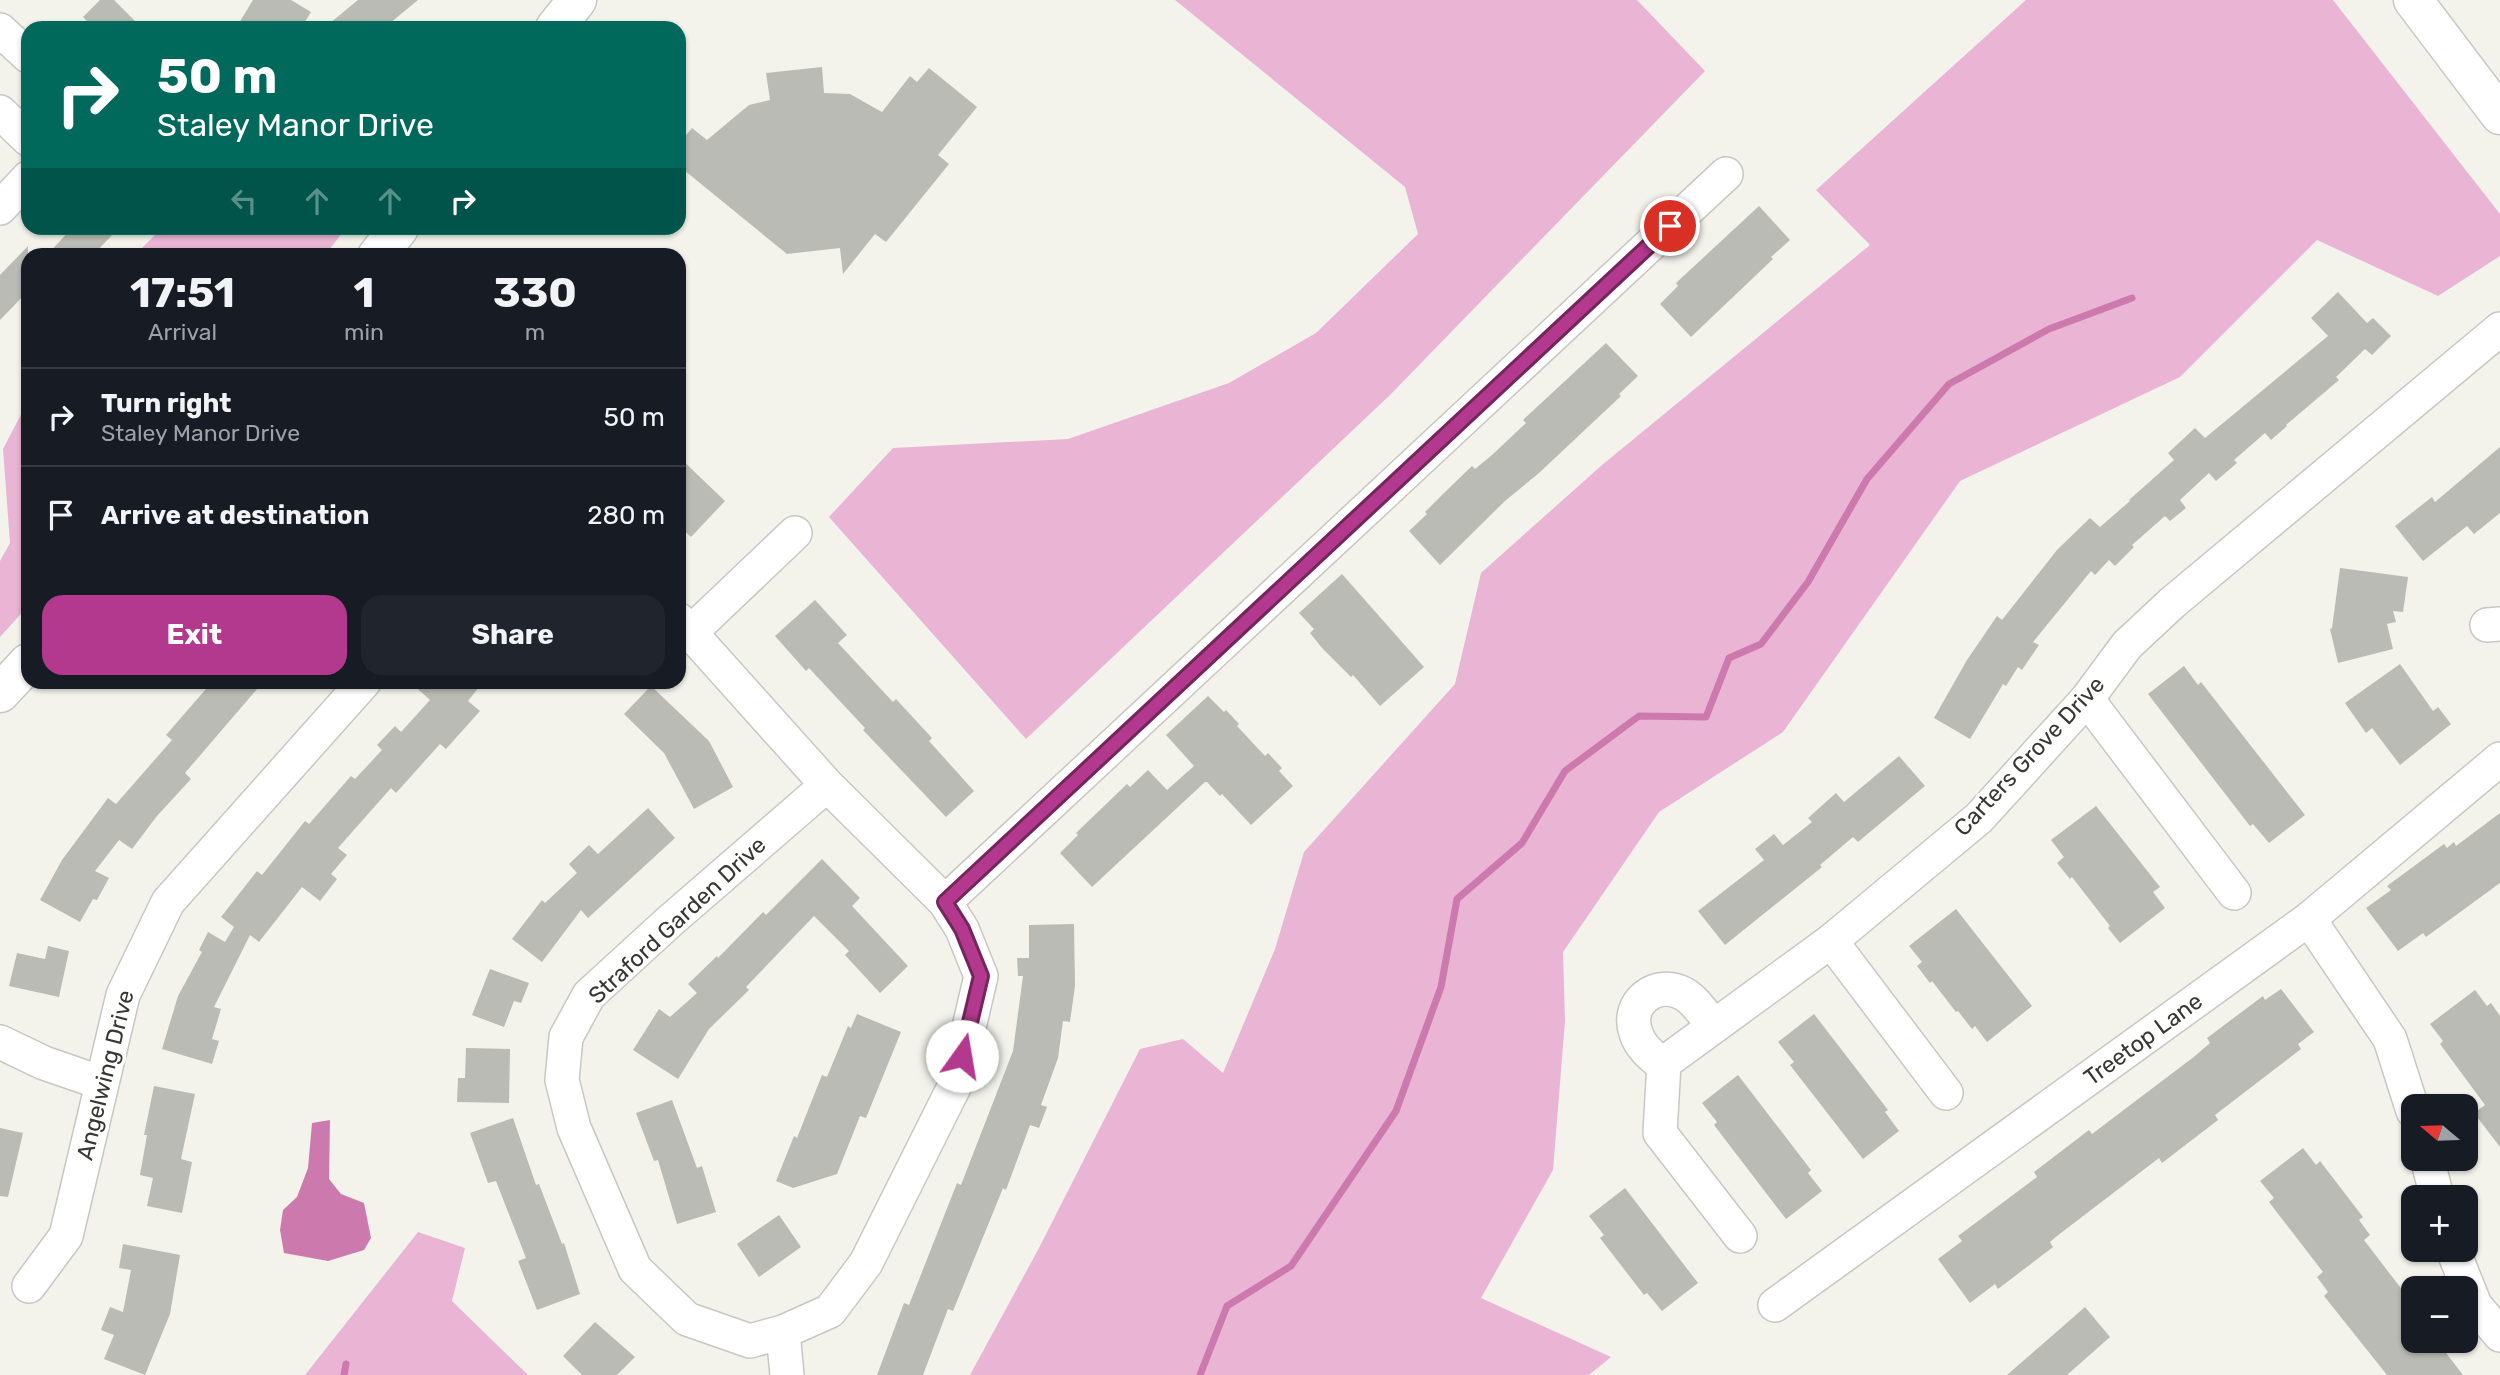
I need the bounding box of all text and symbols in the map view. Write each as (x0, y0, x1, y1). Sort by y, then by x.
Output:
text: 50 m (157, 47, 277, 105)
icon: right (42, 49, 133, 140)
text: Staley Manor Drive (157, 106, 434, 144)
icon: left (225, 182, 263, 220)
icon: ahead (298, 182, 336, 220)
icon: ahead (371, 182, 409, 220)
icon: right (444, 182, 482, 220)
pin (1640, 196, 1700, 256)
icon: arrive (1651, 207, 1689, 245)
text: 17:51 (130, 268, 235, 318)
text: 1 (354, 268, 374, 318)
text: 330 (493, 268, 577, 318)
text: Arrival (148, 318, 217, 346)
text: min (344, 318, 384, 346)
text: m (525, 318, 545, 346)
text: Turn right (101, 388, 231, 419)
icon: right (42, 398, 80, 436)
text: 50 m (604, 402, 665, 433)
text: Staley Manor Drive (101, 419, 300, 447)
icon: arrive (42, 496, 80, 534)
text: Arrive at destination (101, 500, 369, 531)
text: 280 m (587, 500, 665, 531)
button: Exit (42, 595, 347, 675)
button: Share (361, 595, 665, 675)
street label: Carters Grove Drive (1948, 670, 2110, 842)
street label: Straford Garden Drive (582, 831, 772, 1009)
street label: Angelwing Drive (70, 987, 140, 1163)
street label: Treetop Lane (2078, 987, 2208, 1091)
position arrow (925, 1019, 999, 1093)
north arrow (2401, 1094, 2478, 1171)
map controls (2401, 1094, 2478, 1353)
button: + (2401, 1185, 2478, 1262)
button: − (2401, 1276, 2478, 1353)

